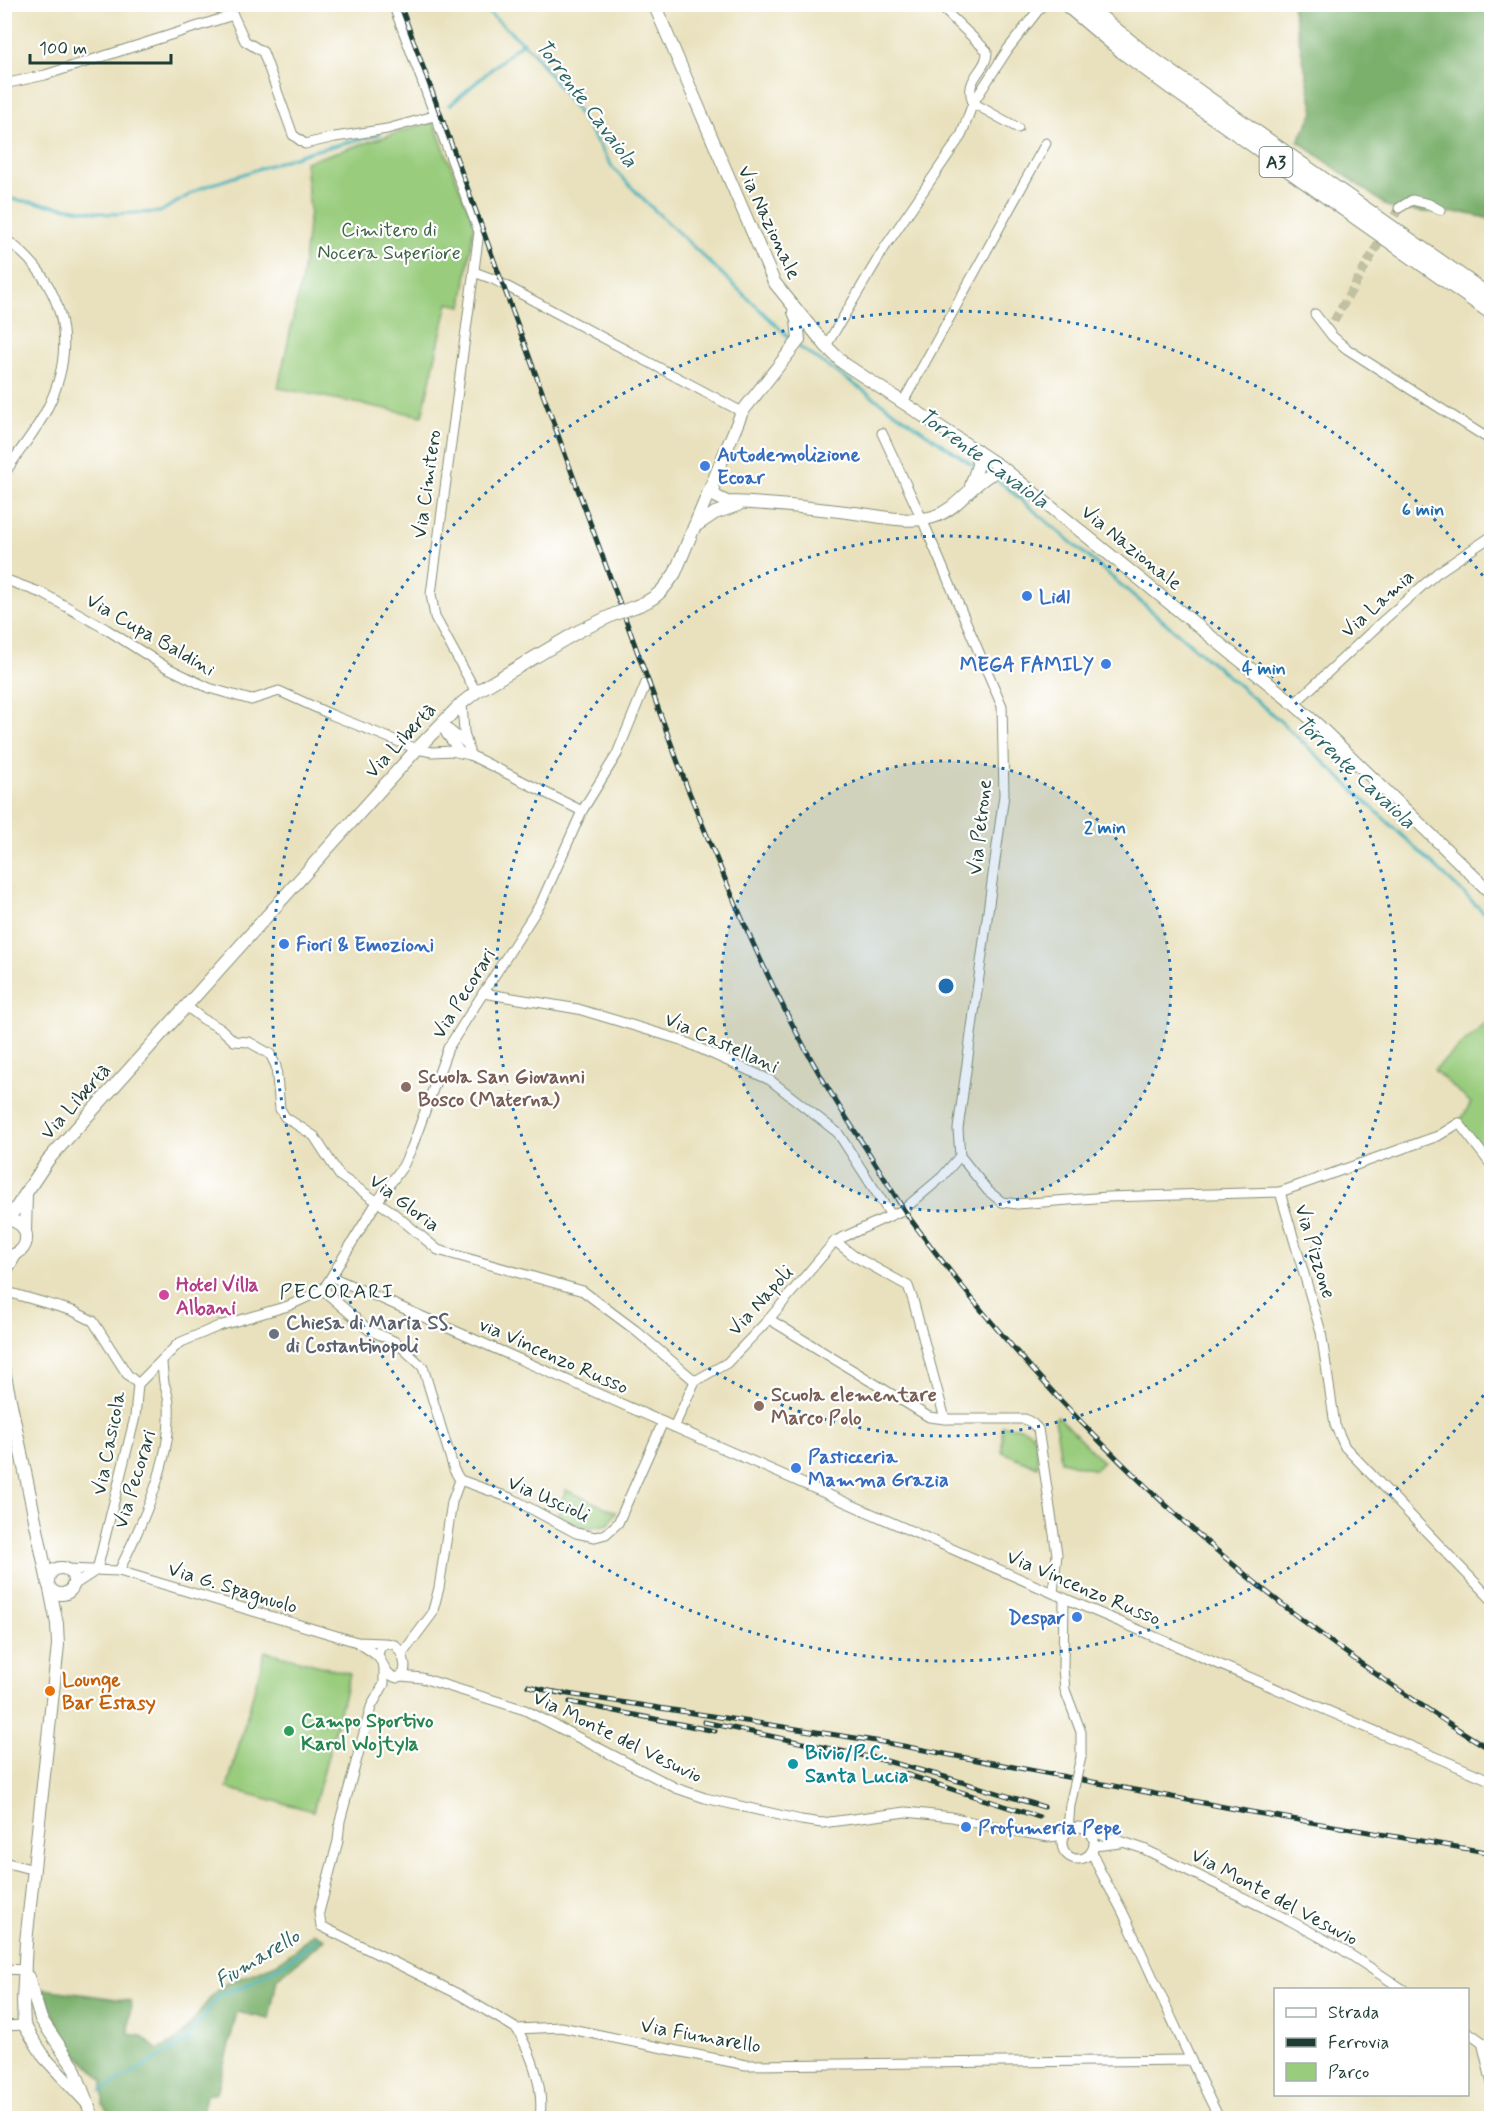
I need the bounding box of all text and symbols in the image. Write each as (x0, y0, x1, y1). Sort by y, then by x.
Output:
scale bar (30, 27, 171, 65)
water label: Torrente Cavaiola (529, 34, 644, 174)
text: 100 m (39, 37, 87, 61)
road number: A3 (1260, 147, 1292, 177)
street label: Via Nazionale (730, 161, 807, 284)
park label: Cimitero di Nocera Superiore (317, 217, 461, 267)
water label: Torrente Cavaiola (913, 402, 1054, 515)
street label: Via Cimitero (406, 428, 448, 540)
place label: Autodemolizione Ecoar (717, 442, 861, 492)
marker: Autodemolizione Ecoar (698, 459, 712, 473)
text: 6 min (1402, 498, 1444, 522)
street label: Via Nazionale (1075, 499, 1187, 597)
street label: Via Lamia (1335, 564, 1421, 644)
place label: Lidl (1039, 584, 1070, 611)
street label: Via Cupa Baldini (81, 587, 220, 683)
marker: Lidl (1020, 589, 1034, 603)
place label: MEGA FAMILY (960, 652, 1094, 679)
marker: MEGA FAMILY (1099, 657, 1113, 671)
text: 4 min (1242, 657, 1286, 681)
street label: Via Libertà (359, 697, 443, 785)
water label: Torrente Cavaiola (1289, 710, 1421, 836)
street label: Via Petrone (962, 778, 999, 876)
text: 2 min (1084, 816, 1126, 840)
place label: Fiori & Emozioni (296, 932, 434, 959)
marker: Fiori & Emozioni (277, 937, 291, 951)
street label: Via Pecorari (426, 943, 503, 1044)
centre of rings (936, 976, 956, 996)
street label: Via Castellani (660, 1006, 783, 1081)
street label: Via Libertà (35, 1058, 118, 1146)
place label: Scuola San Giovanni Bosco (Materna) (418, 1064, 585, 1114)
marker: Scuola San Giovanni Bosco (Materna) (399, 1080, 413, 1094)
street label: Via Gloria (363, 1168, 445, 1239)
street label: Via Pizzone (1287, 1201, 1342, 1302)
street label: Via Napoli (722, 1260, 800, 1342)
place label: Hotel Villa Albani (176, 1272, 259, 1322)
district label: PECORARI (279, 1278, 395, 1306)
marker: Hotel Villa Albani (157, 1288, 171, 1302)
place label: Chiesa di Maria SS. di Costantinopoli (286, 1310, 453, 1360)
street label: via Vincenzo Russo (474, 1311, 633, 1402)
marker: Chiesa di Maria SS. di Costantinopoli (267, 1327, 281, 1341)
place label: Scuola elementare Marco Polo (771, 1382, 937, 1432)
street label: Via Casicola (86, 1388, 133, 1498)
marker: Scuola elementare Marco Polo (752, 1399, 766, 1413)
street label: Via Pecorari (108, 1427, 163, 1532)
place label: Pasticceria Mamma Grazia (808, 1444, 949, 1494)
marker: Pasticceria Mamma Grazia (789, 1461, 803, 1475)
street label: Via Uscioli (503, 1469, 594, 1529)
street label: Via Vincenzo Russo (1002, 1544, 1165, 1633)
street label: Via G. Spagnuolo (164, 1556, 301, 1622)
place label: Despar (1008, 1605, 1066, 1632)
marker: Despar (1070, 1610, 1084, 1624)
place label: Lounge Bar Estasy (62, 1667, 156, 1717)
marker: Lounge Bar Estasy (43, 1684, 57, 1698)
street label: Via Monte del Vesuvio (528, 1685, 707, 1790)
place label: Campo Sportivo Karol Wojtyla (301, 1708, 434, 1758)
marker: Campo Sportivo Karol Wojtyla (282, 1724, 296, 1738)
place label: Bivio/P.C. Santa Lucia (805, 1740, 909, 1790)
marker: Bivio/P.C. Santa Lucia (786, 1757, 800, 1771)
place label: Profumeria Pepe (978, 1815, 1122, 1842)
marker: Profumeria Pepe (959, 1820, 973, 1834)
street label: Via Monte del Vesuvio (1186, 1842, 1363, 1953)
water label: Fiumarello (210, 1922, 306, 1995)
legend (1274, 1988, 1469, 2096)
text: Strada (1328, 2001, 1379, 2025)
street label: Via Fiumarello (638, 2013, 763, 2060)
text: Ferrovia (1328, 2031, 1389, 2055)
text: Parco (1328, 2061, 1369, 2085)

